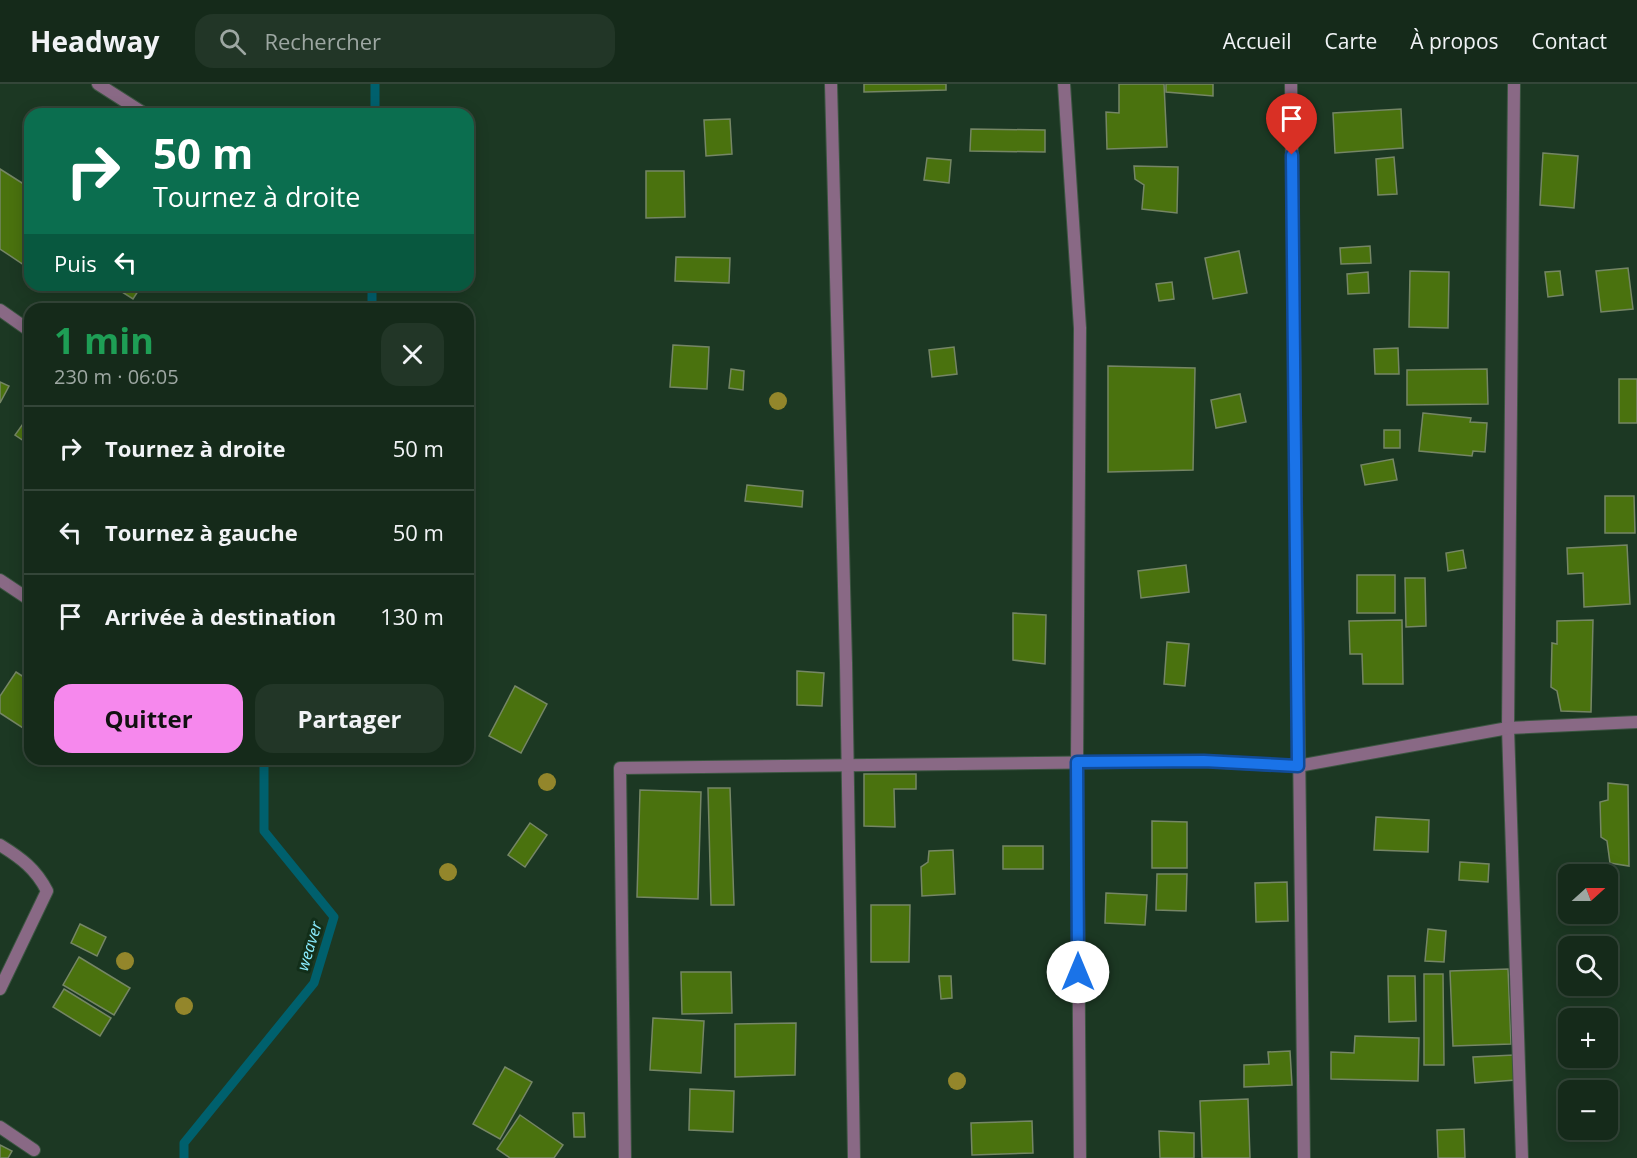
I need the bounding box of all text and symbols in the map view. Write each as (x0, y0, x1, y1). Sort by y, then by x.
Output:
search box (195, 14, 615, 68)
text: Headway (30, 22, 159, 60)
icon: search (216, 25, 249, 58)
text: Rechercher (264, 26, 381, 56)
text: Accueil (1223, 27, 1291, 55)
text: Carte (1324, 27, 1377, 55)
text: À propos (1410, 27, 1499, 55)
text: Contact (1532, 27, 1607, 55)
pin (1266, 93, 1317, 155)
icon: arrive (1275, 102, 1308, 135)
text: 50 m (153, 124, 253, 181)
icon: right (54, 132, 132, 210)
text: Tournez à droite (153, 178, 361, 215)
icon: left (109, 246, 142, 279)
text: Puis (54, 248, 97, 278)
text: 1 min (54, 316, 154, 365)
button: close (381, 323, 444, 386)
text: 230 m · 06:05 (54, 363, 179, 390)
icon: right (54, 432, 87, 465)
text: Tournez à droite (105, 433, 286, 463)
text: 50 m (393, 433, 444, 463)
icon: left (54, 516, 87, 549)
text: Tournez à gauche (105, 517, 298, 547)
text: 50 m (393, 517, 444, 547)
icon: arrive (54, 600, 87, 633)
text: Arrivée à destination (105, 601, 336, 631)
text: 130 m (380, 601, 444, 631)
button: Quitter (54, 684, 243, 753)
button: Partager (255, 684, 444, 753)
north arrow (1558, 864, 1618, 924)
map controls (1558, 864, 1618, 1140)
water label: weaver (291, 918, 327, 973)
button: search (1558, 936, 1618, 996)
position arrow (1046, 940, 1110, 1004)
button: + (1558, 1008, 1618, 1068)
button: − (1558, 1080, 1618, 1140)

